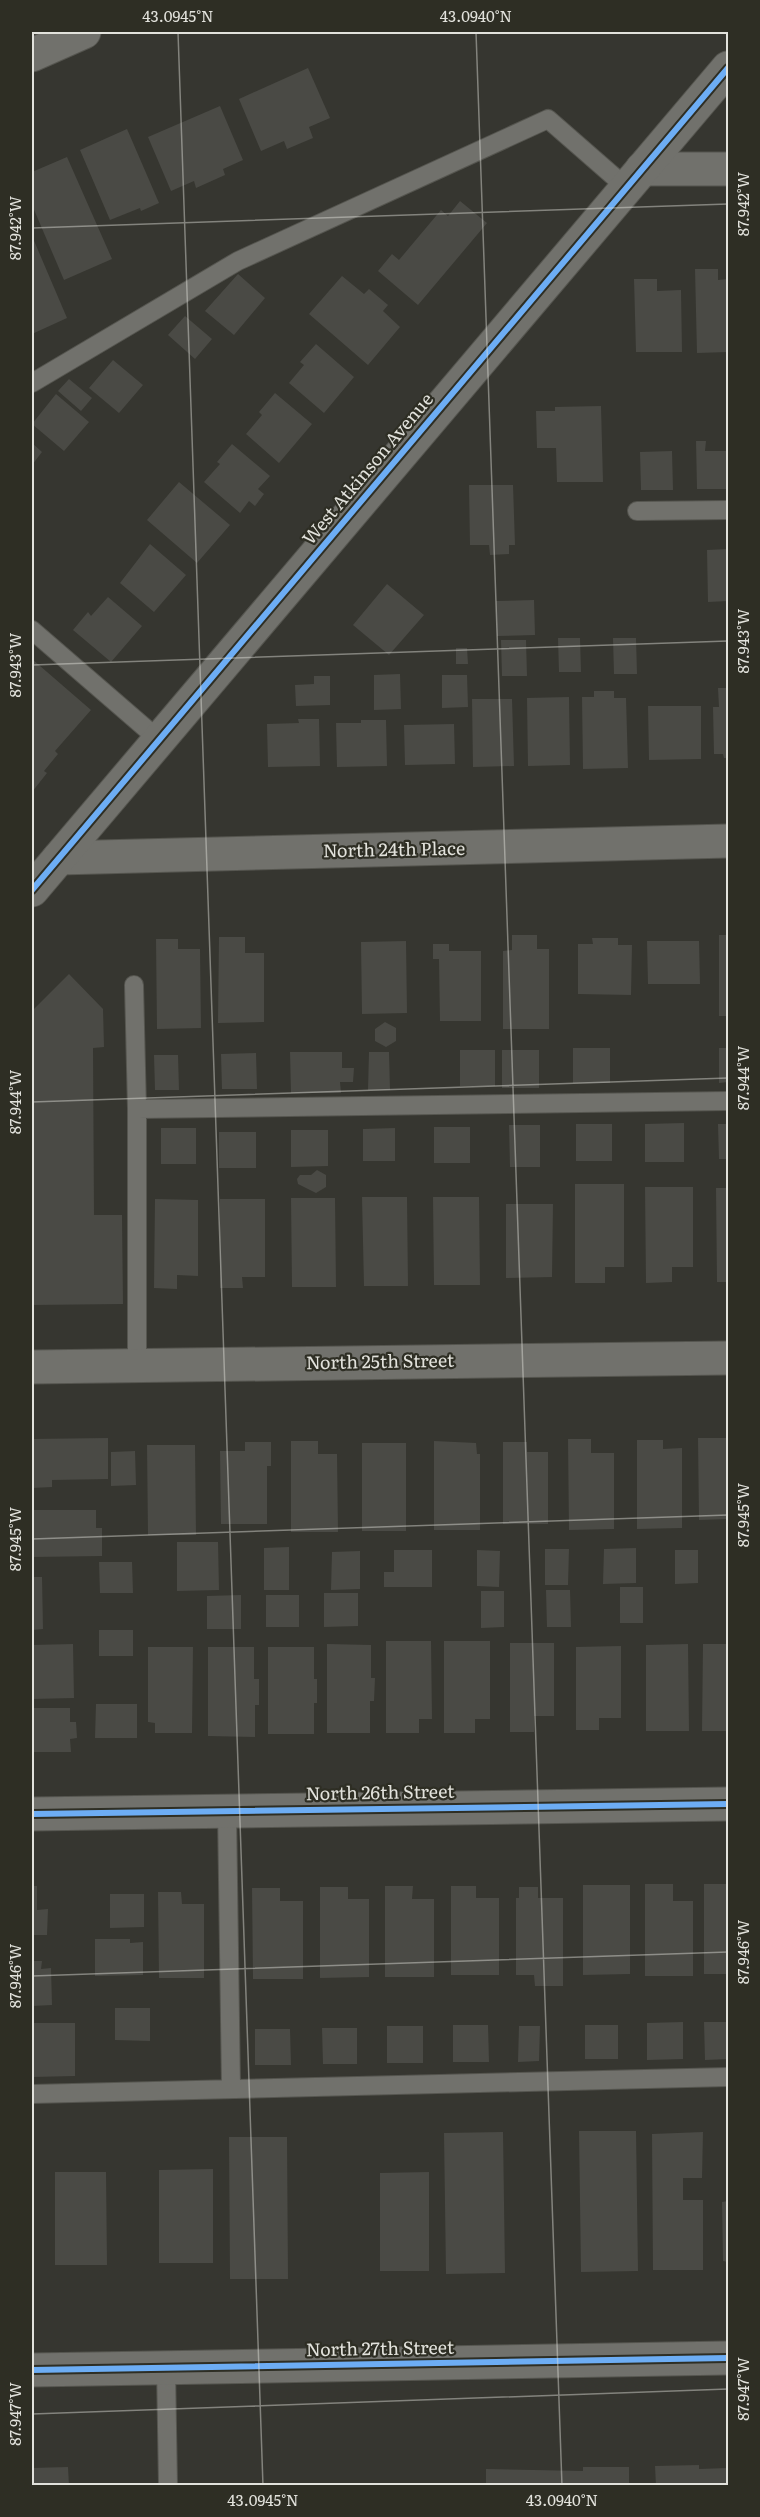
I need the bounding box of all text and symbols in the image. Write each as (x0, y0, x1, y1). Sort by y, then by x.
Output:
text: 43.0945°N (142, 4, 214, 27)
text: 43.0940°N (440, 4, 512, 27)
text: 87.942°W (731, 171, 754, 236)
text: 87.942°W (3, 195, 26, 260)
street label: West Atkinson Avenue (295, 386, 439, 550)
text: 87.943°W (731, 608, 754, 673)
text: 87.943°W (3, 632, 26, 697)
street label: North 24th Place (323, 834, 465, 863)
text: 87.944°W (731, 1045, 754, 1110)
text: 87.944°W (3, 1069, 26, 1134)
street label: North 25th Street (306, 1346, 455, 1375)
text: 87.945°W (731, 1482, 754, 1547)
text: 87.945°W (3, 1506, 26, 1571)
street label: North 26th Street (305, 1777, 455, 1806)
text: 87.946°W (731, 1919, 754, 1984)
text: 87.946°W (3, 1943, 26, 2008)
street label: North 27th Street (306, 2333, 455, 2362)
text: 87.947°W (731, 2357, 754, 2421)
text: 87.947°W (3, 2382, 26, 2446)
text: 43.0945°N (227, 2488, 299, 2511)
text: 43.0940°N (526, 2488, 598, 2511)

